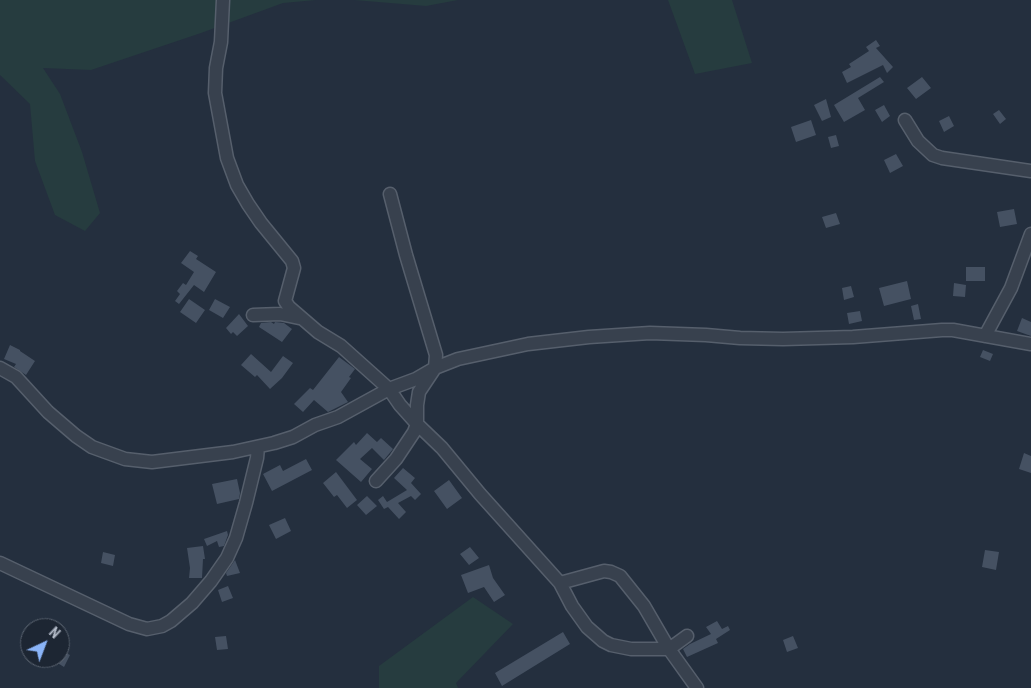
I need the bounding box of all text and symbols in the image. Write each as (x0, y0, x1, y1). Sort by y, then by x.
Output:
north arrow (20, 618, 70, 668)
text: N (46, 624, 63, 642)

